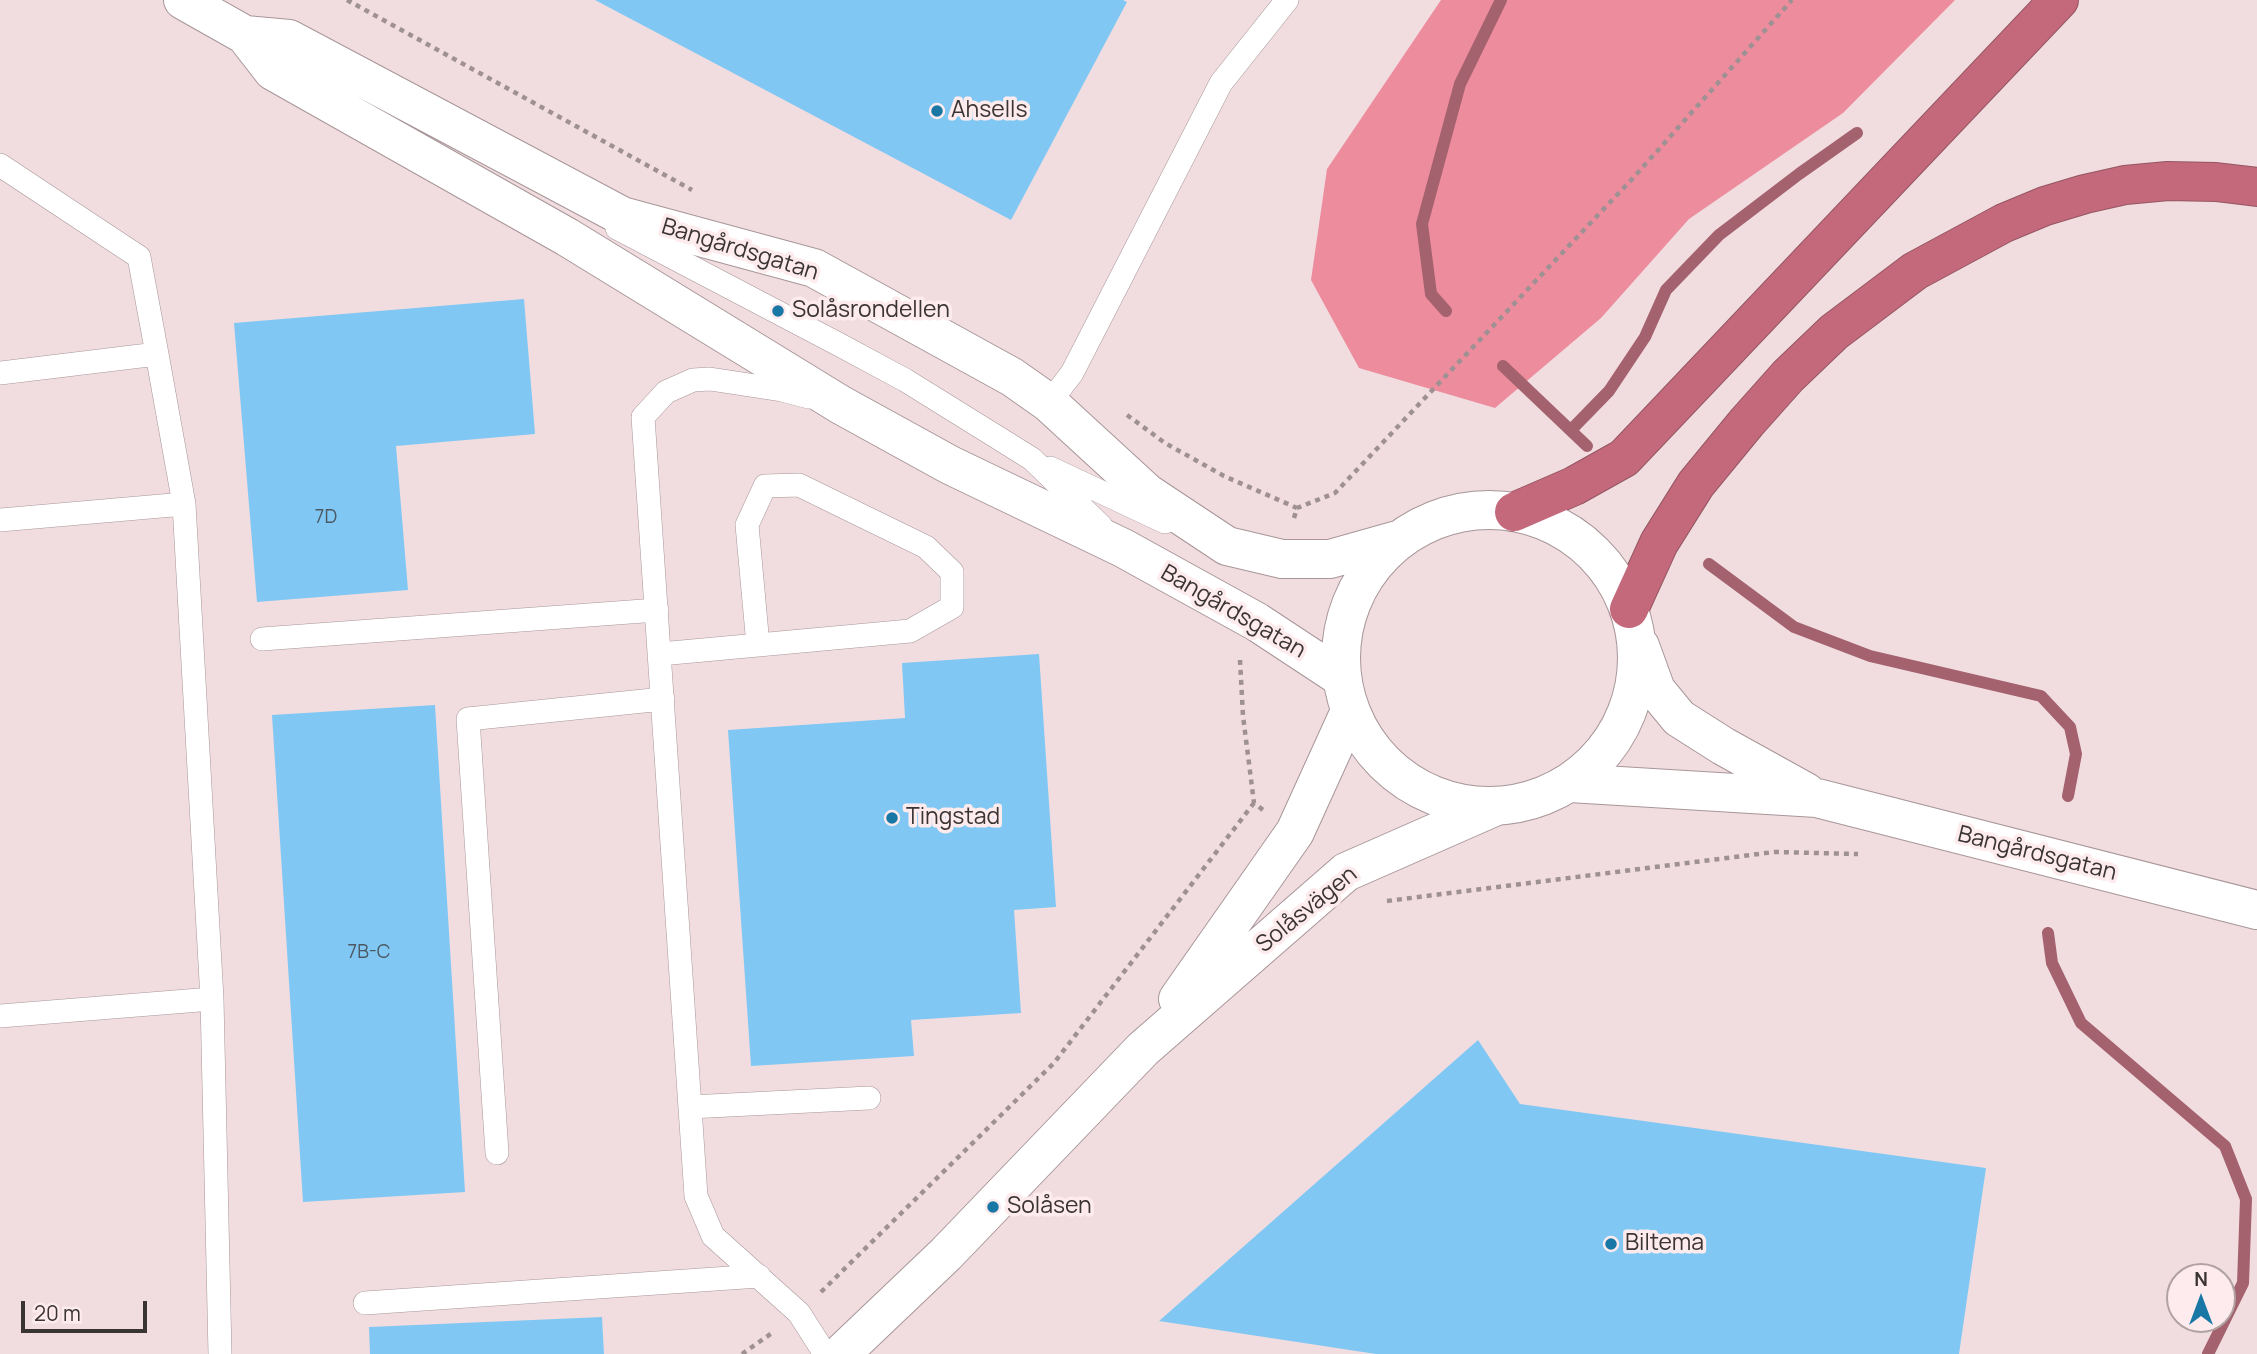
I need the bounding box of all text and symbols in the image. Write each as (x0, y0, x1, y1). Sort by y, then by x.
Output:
place label: Ahsells (951, 97, 1028, 125)
marker: Ahsells (929, 103, 945, 119)
street label: Bangårdsgatan (658, 213, 822, 287)
place label: Solåsrondellen (792, 297, 950, 325)
marker: Solåsrondellen (770, 303, 786, 319)
house number: 7D (315, 507, 337, 529)
street label: Bangårdsgatan (1156, 559, 1310, 665)
place label: Tingstad (906, 804, 1000, 832)
marker: Tingstad (884, 810, 900, 826)
street label: Bangårdsgatan (1955, 821, 2119, 887)
street label: Solåsvägen (1251, 861, 1363, 959)
house number: 7B-C (348, 942, 390, 964)
place label: Solåsen (1007, 1193, 1092, 1221)
marker: Solåsen (985, 1199, 1001, 1215)
place label: Biltema (1625, 1230, 1704, 1258)
marker: Biltema (1603, 1236, 1619, 1252)
north arrow (2166, 1263, 2236, 1333)
text: N (2194, 1266, 2208, 1292)
scale bar (24, 1288, 150, 1332)
text: 20 m (34, 1299, 81, 1327)

